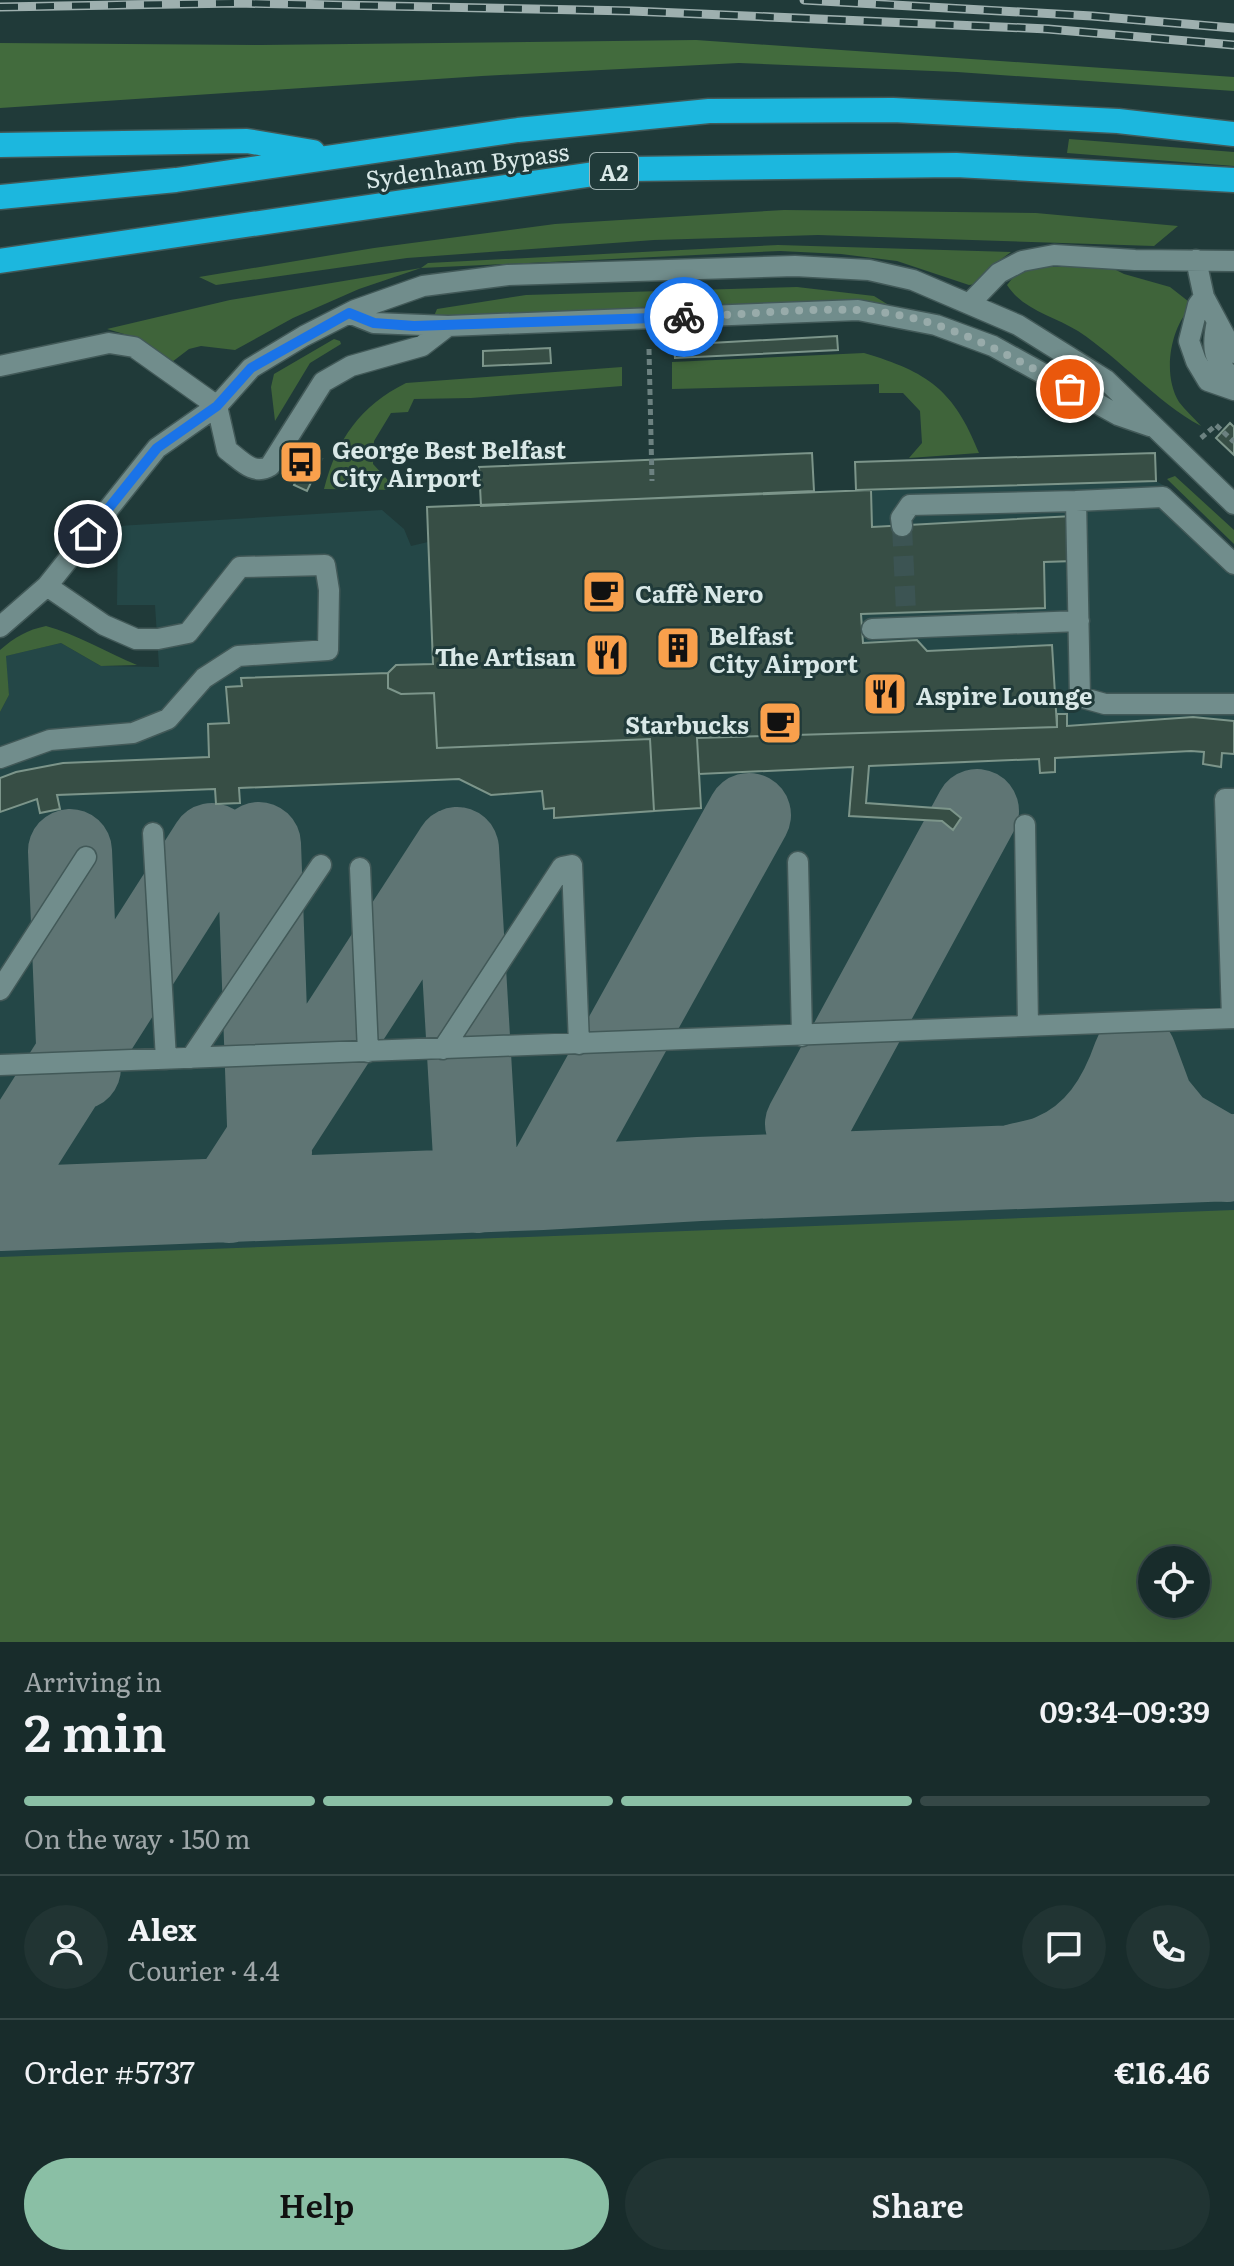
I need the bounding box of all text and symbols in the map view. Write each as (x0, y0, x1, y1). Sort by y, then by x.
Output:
street label: Sydenham Bypass (363, 132, 571, 196)
road number: A2 (590, 153, 638, 189)
courier (644, 277, 724, 357)
icon: bike (662, 295, 706, 339)
pin (1036, 355, 1104, 423)
icon: bag (1048, 367, 1092, 411)
place label: George Best Belfast City Airport (332, 431, 566, 494)
bus stop icon: George Best Belfast City Airport (277, 438, 325, 486)
pin (54, 500, 122, 568)
icon: home (66, 512, 110, 556)
cafe icon: Caffè Nero (580, 568, 628, 616)
place label: Caffè Nero (635, 575, 763, 610)
place label: Belfast City Airport (709, 617, 858, 680)
building icon: Belfast City Airport (654, 624, 702, 672)
restaurant icon: The Artisan (583, 631, 631, 679)
place label: The Artisan (435, 638, 576, 673)
restaurant icon: Aspire Lounge (861, 670, 909, 718)
place label: Aspire Lounge (916, 677, 1093, 712)
cafe icon: Starbucks (756, 699, 804, 747)
place label: Starbucks (625, 706, 749, 741)
map controls (1138, 1546, 1210, 1618)
button: locate (1138, 1546, 1210, 1618)
text: Arriving in (24, 1661, 162, 1700)
text: 09:34–09:39 (1039, 1688, 1210, 1732)
text: 2 min (24, 1691, 167, 1768)
text: On the way · 150 m (24, 1818, 250, 1857)
button: person (24, 1905, 108, 1989)
button: chat (1022, 1905, 1106, 1989)
button: phone (1126, 1905, 1210, 1989)
text: Alex (128, 1906, 196, 1950)
text: Courier · 4.4 (128, 1950, 280, 1989)
text: Order #5737 (24, 2049, 195, 2093)
text: €16.46 (1115, 2049, 1210, 2093)
button: Help (24, 2158, 609, 2250)
button: Share (625, 2158, 1210, 2250)

